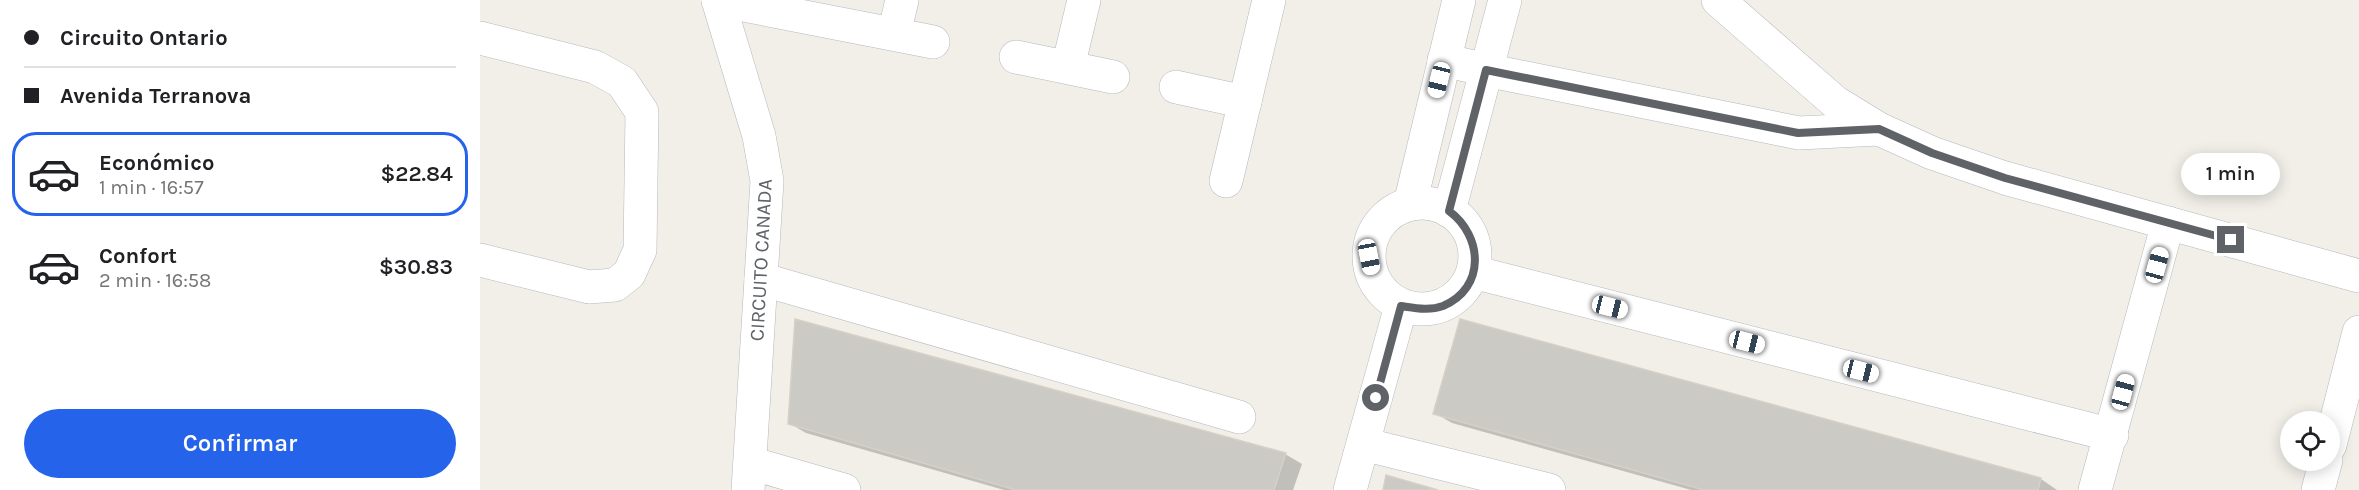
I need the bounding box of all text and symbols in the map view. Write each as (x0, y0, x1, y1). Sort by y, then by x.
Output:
text: Circuito Ontario (60, 25, 228, 51)
car (1426, 60, 1452, 100)
text: Avenida Terranova (60, 83, 251, 109)
icon: car (27, 147, 81, 201)
text: Económico (99, 150, 214, 176)
callout: 1 min (2182, 153, 2280, 195)
text: $22.84 (380, 161, 453, 187)
text: 1 min (2206, 162, 2255, 185)
text: 1 min · 16:57 (99, 176, 204, 199)
street label: CIRCUITO CANADA (745, 178, 777, 342)
route end (2217, 226, 2244, 253)
car (1357, 238, 1381, 276)
icon: car (27, 240, 81, 294)
text: Confort (99, 243, 177, 269)
car (2144, 245, 2170, 285)
text: $30.83 (379, 254, 453, 280)
text: 2 min · 16:58 (99, 269, 211, 292)
car (1590, 294, 1630, 320)
car (1727, 329, 1767, 355)
car (1841, 358, 1881, 384)
car (2110, 372, 2136, 412)
route start (1362, 384, 1389, 411)
button: Confirmar (24, 409, 456, 478)
map controls (2280, 411, 2340, 471)
button: locate (2280, 411, 2340, 471)

